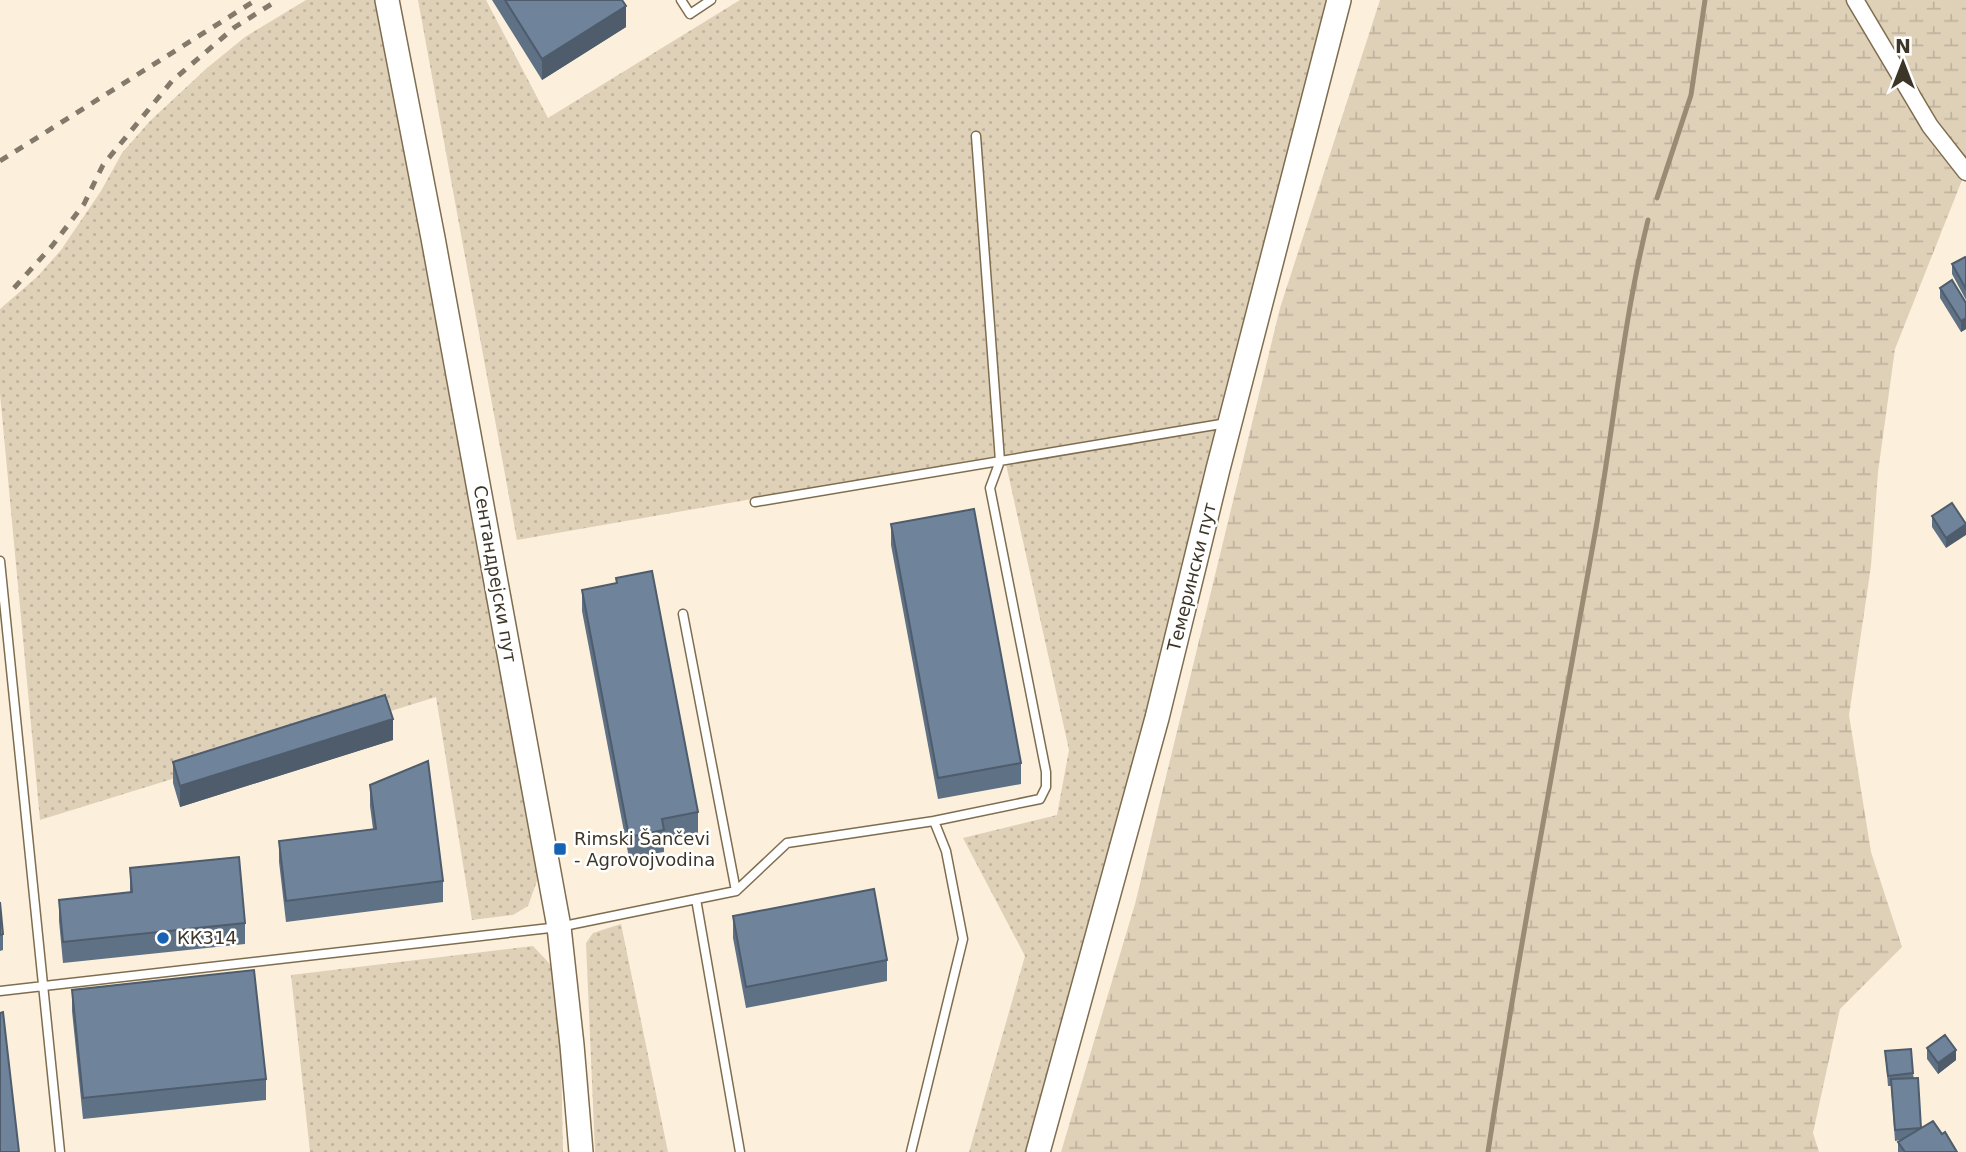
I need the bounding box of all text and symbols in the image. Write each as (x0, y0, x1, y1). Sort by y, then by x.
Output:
north arrow (1868, 28, 1938, 98)
text: N (1895, 35, 1911, 57)
street label: Сентандрејски пут (470, 484, 521, 664)
street label: Темерински пут (1163, 500, 1220, 654)
place label: Rimski Šančevi - Agrovojvodina (574, 828, 715, 870)
marker: Rimski Šančevi - Agrovojvodina (552, 841, 568, 857)
place label: КК314 (177, 927, 237, 948)
marker: КК314 (155, 930, 171, 946)

